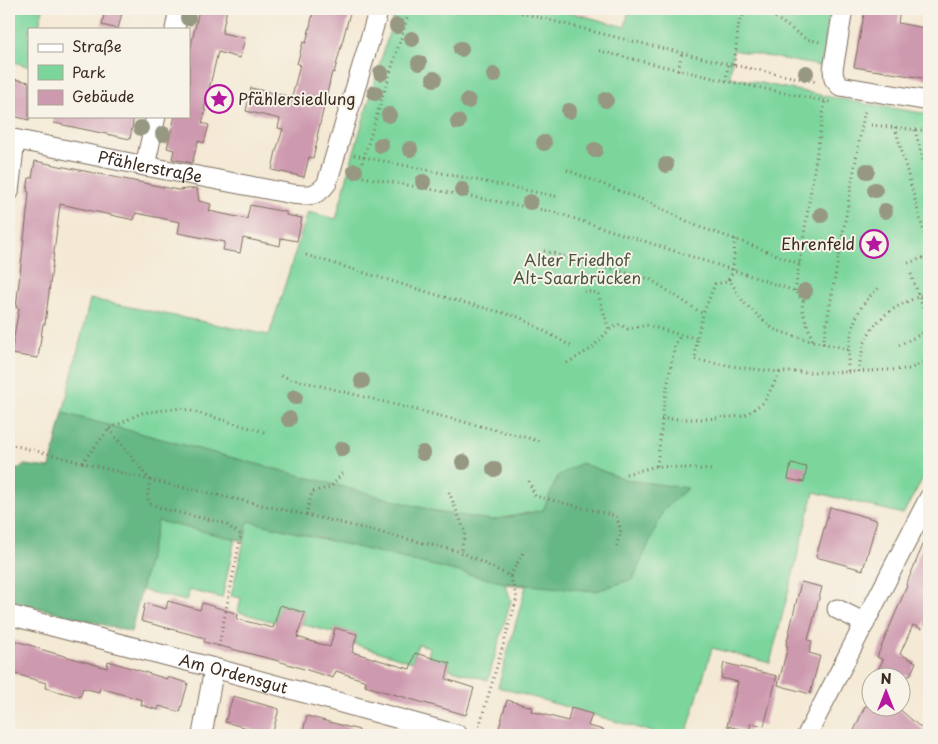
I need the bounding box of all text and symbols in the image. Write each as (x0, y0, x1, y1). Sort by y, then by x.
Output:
legend (28, 28, 190, 118)
text: Straße (72, 34, 122, 57)
text: Park (72, 60, 106, 83)
text: Gebäude (72, 84, 134, 107)
place icon: Pfählersiedlung (204, 84, 234, 114)
place label: Pfählersiedlung (238, 86, 356, 110)
street label: Pfählerstraße (96, 144, 204, 188)
place icon: Ehrenfeld (859, 229, 889, 259)
place label: Ehrenfeld (781, 231, 855, 255)
park label: Alter Friedhof Alt-Saarbrücken (513, 247, 641, 289)
street label: Am Ordensgut (177, 647, 291, 699)
north arrow (860, 666, 910, 716)
text: N (880, 668, 892, 689)

